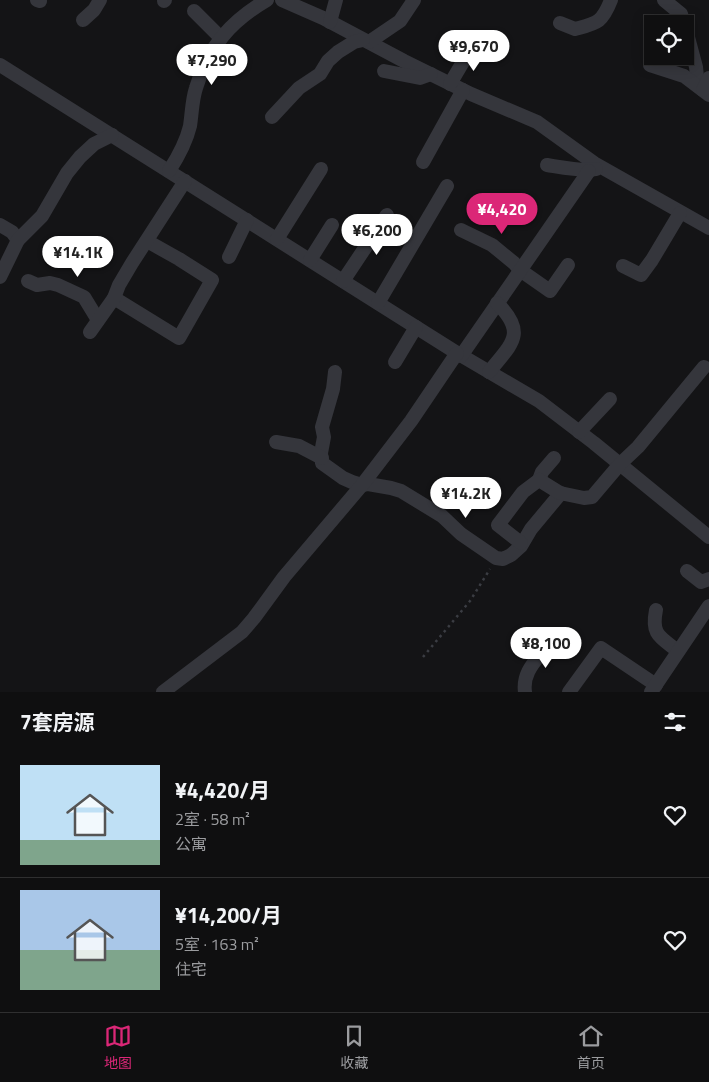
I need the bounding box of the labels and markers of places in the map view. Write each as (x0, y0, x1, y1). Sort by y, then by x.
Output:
pin: ¥9,670 (433, 30, 515, 72)
pin: ¥7,290 (171, 44, 253, 86)
pin: ¥4,420 (461, 192, 543, 235)
pin: ¥6,200 (336, 214, 418, 256)
pin: ¥14.1K (37, 236, 119, 278)
pin: ¥14.2K (425, 476, 507, 519)
pin: ¥8,100 (505, 626, 587, 669)

